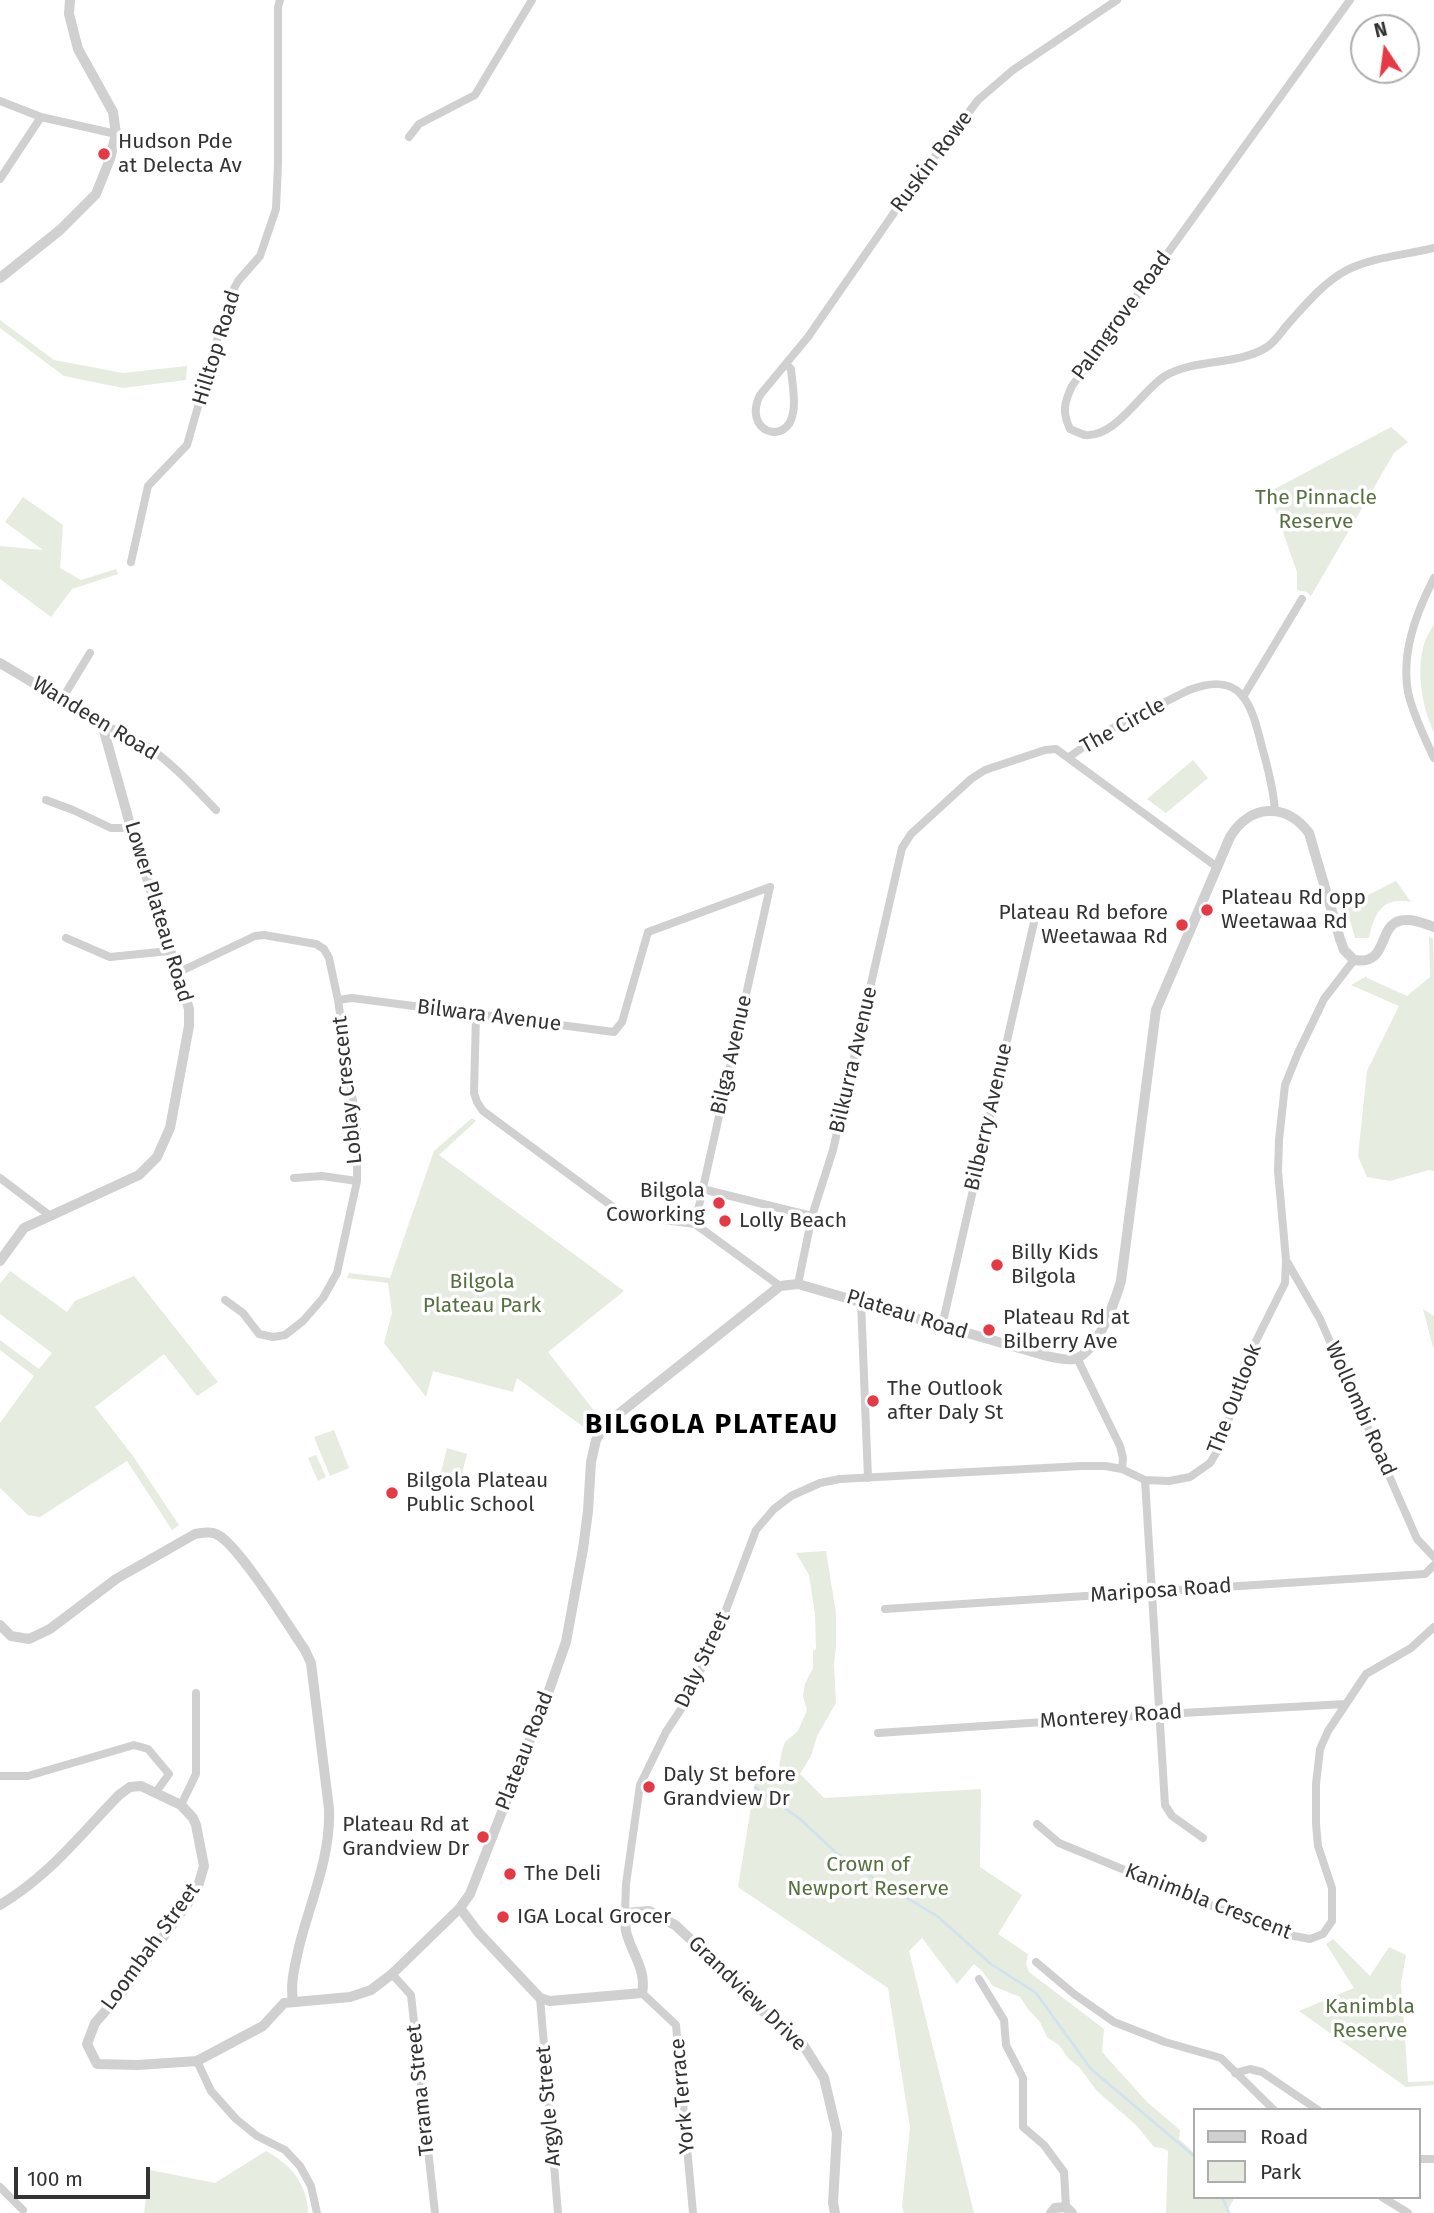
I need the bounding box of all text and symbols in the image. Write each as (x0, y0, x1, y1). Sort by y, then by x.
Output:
north arrow (1350, 14, 1420, 84)
text: N (1372, 17, 1389, 43)
street label: Ruskin Rowe (886, 106, 978, 218)
place label: Hudson Pde at Delecta Av (118, 129, 242, 179)
marker: Hudson Pde at Delecta Av (96, 146, 112, 162)
street label: Palmgrove Road (1067, 247, 1177, 385)
street label: Hilltop Road (188, 288, 246, 408)
park label: The Pinnacle Reserve (1255, 485, 1377, 535)
street label: Wandeen Road (28, 672, 162, 766)
street label: The Circle (1076, 692, 1170, 760)
street label: Lower Plateau Road (118, 818, 198, 1006)
place label: Plateau Rd opp Weetawaa Rd (1221, 885, 1366, 935)
place label: Plateau Rd before Weetawaa Rd (998, 900, 1168, 950)
marker: Plateau Rd opp Weetawaa Rd (1199, 902, 1215, 918)
marker: Plateau Rd before Weetawaa Rd (1174, 917, 1190, 933)
street label: Bilkurra Avenue (825, 984, 883, 1136)
street label: Bilga Avenue (706, 993, 758, 1117)
street label: Bilwara Avenue (415, 995, 563, 1037)
street label: Loblay Crescent (328, 1015, 368, 1165)
street label: Bilberry Avenue (960, 1041, 1018, 1193)
place label: Bilgola Coworking (606, 1178, 705, 1228)
marker: Bilgola Coworking (711, 1195, 727, 1211)
place label: Lolly Beach (739, 1208, 847, 1234)
marker: Lolly Beach (717, 1213, 733, 1229)
place label: Billy Kids Bilgola (1011, 1240, 1098, 1290)
marker: Billy Kids Bilgola (989, 1257, 1005, 1273)
park label: Bilgola Plateau Park (423, 1269, 541, 1319)
street label: Plateau Road (843, 1285, 971, 1345)
place label: Plateau Rd at Bilberry Ave (1003, 1305, 1130, 1355)
marker: Plateau Rd at Bilberry Ave (981, 1322, 997, 1338)
street label: Wollombi Road (1319, 1338, 1401, 1480)
street label: The Outlook (1203, 1341, 1267, 1457)
place label: The Outlook after Daly St (887, 1376, 1003, 1426)
marker: The Outlook after Daly St (865, 1393, 881, 1409)
district label: BILGOLA PLATEAU (587, 1408, 837, 1442)
place label: Bilgola Plateau Public School (406, 1468, 548, 1518)
marker: Bilgola Plateau Public School (384, 1485, 400, 1501)
street label: Mariposa Road (1090, 1573, 1232, 1609)
street label: Daly Street (670, 1608, 736, 1712)
street label: Plateau Road (491, 1688, 559, 1814)
street label: Monterey Road (1039, 1699, 1183, 1735)
place label: Daly St before Grandview Dr (663, 1762, 796, 1812)
marker: Daly St before Grandview Dr (641, 1779, 657, 1795)
place label: Plateau Rd at Grandview Dr (342, 1812, 469, 1862)
marker: Plateau Rd at Grandview Dr (475, 1829, 491, 1845)
park label: Crown of Newport Reserve (787, 1852, 949, 1902)
street label: Kanimbla Crescent (1121, 1859, 1295, 1945)
place label: The Deli (524, 1861, 601, 1887)
marker: The Deli (502, 1866, 518, 1882)
street label: Loombah Street (96, 1879, 206, 2015)
place label: IGA Local Grocer (517, 1904, 671, 1930)
marker: IGA Local Grocer (495, 1909, 511, 1925)
street label: Grandview Drive (683, 1931, 811, 2057)
park label: Kanimbla Reserve (1325, 1994, 1415, 2044)
street label: Terama Street (402, 2023, 440, 2157)
street label: York Terrace (665, 2037, 701, 2155)
street label: Argyle Street (531, 2045, 567, 2167)
legend (1192, 2108, 1420, 2199)
text: Road (1260, 2124, 1308, 2150)
scale bar (18, 2154, 154, 2198)
text: Park (1260, 2159, 1301, 2185)
text: 100 m (27, 2166, 83, 2192)

